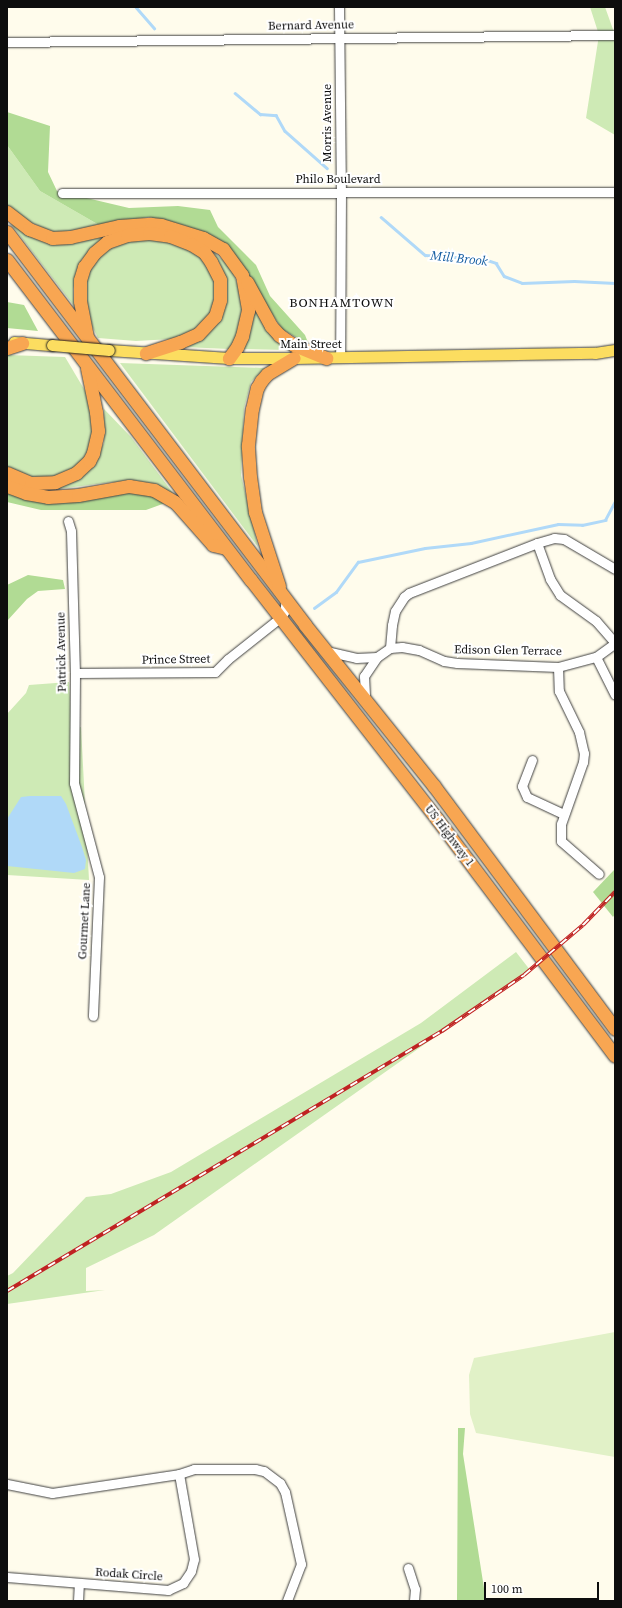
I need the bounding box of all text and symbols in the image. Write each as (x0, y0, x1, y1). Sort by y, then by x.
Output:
street label: Bernard Avenue (268, 18, 354, 34)
street label: Morris Avenue (321, 84, 335, 162)
street label: Philo Boulevard (295, 173, 381, 187)
water label: Mill Brook (430, 248, 488, 270)
district label: BONHAMTOWN (289, 295, 395, 311)
street label: Main Street (280, 338, 342, 352)
street label: Patrick Avenue (54, 612, 70, 692)
street label: Edison Glen Terrace (454, 643, 562, 659)
street label: Prince Street (142, 652, 210, 668)
street label: US Highway 1 (421, 802, 477, 870)
street label: Gourmet Lane (76, 882, 94, 960)
street label: Rodak Circle (95, 1565, 163, 1585)
scale bar (486, 1574, 601, 1600)
text: 100 m (491, 1581, 523, 1597)

